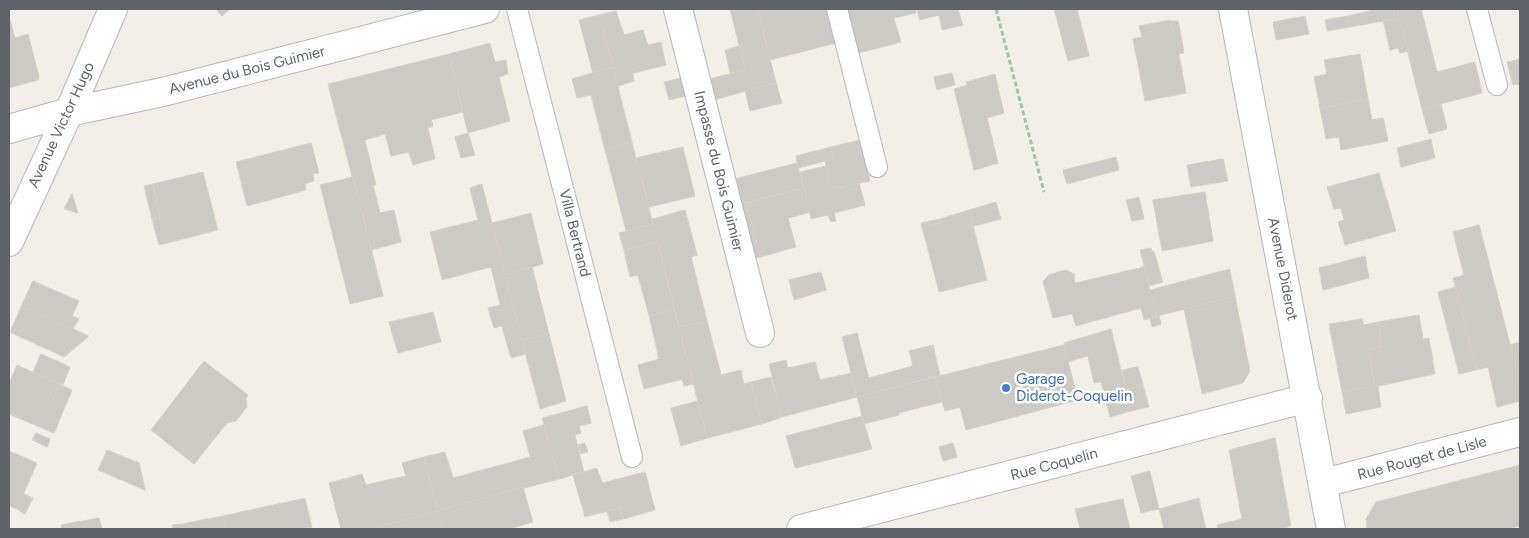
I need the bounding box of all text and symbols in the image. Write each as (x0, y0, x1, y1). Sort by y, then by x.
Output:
street label: Avenue du Bois Guimier (167, 42, 327, 98)
street label: Avenue Victor Hugo (24, 59, 98, 191)
street label: Impasse du Bois Guimier (690, 89, 748, 253)
street label: Villa Bertrand (555, 187, 595, 279)
street label: Avenue Diderot (1264, 216, 1302, 322)
place label: Garage Diderot-Coquelin (1016, 370, 1132, 405)
marker: Garage Diderot-Coquelin (1000, 382, 1012, 394)
street label: Rue Rouget de Lisle (1355, 432, 1489, 484)
street label: Rue Coquelin (1008, 444, 1100, 484)

